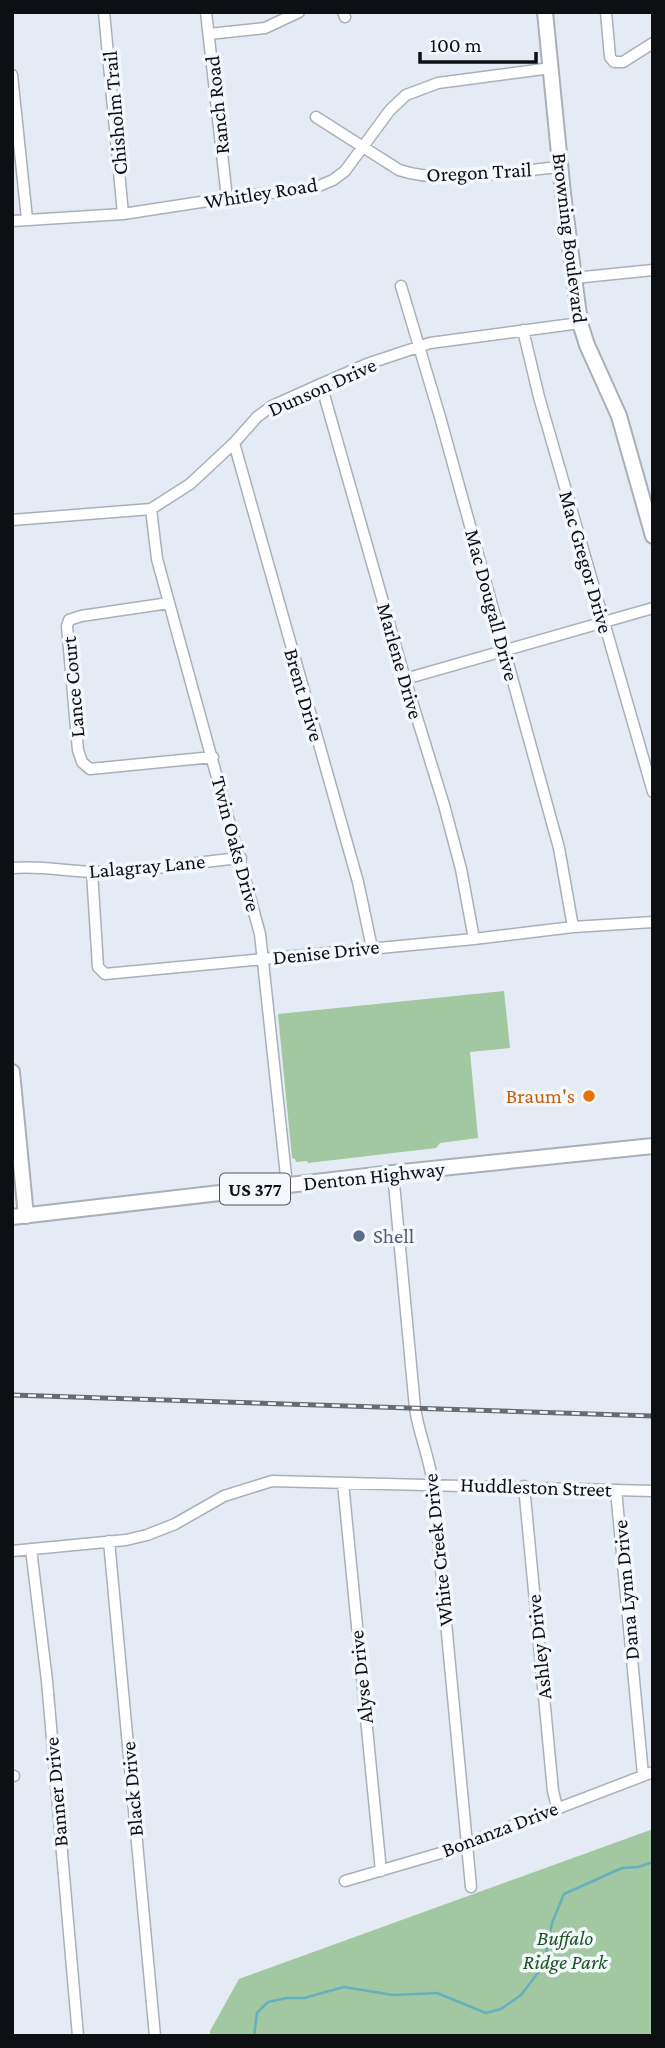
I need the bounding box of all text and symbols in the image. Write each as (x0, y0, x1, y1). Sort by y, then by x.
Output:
scale bar (420, 21, 536, 65)
text: 100 m (430, 33, 482, 57)
street label: Chisholm Trail (98, 50, 132, 176)
street label: Ranch Road (200, 55, 234, 155)
street label: Browning Boulevard (548, 151, 592, 325)
street label: Oregon Trail (426, 157, 532, 187)
street label: Whitley Road (203, 172, 319, 214)
street label: Dunson Drive (264, 352, 380, 422)
street label: Mac Gregor Drive (554, 488, 618, 636)
street label: Mac Dougall Drive (460, 527, 524, 683)
street label: Marlene Drive (372, 600, 428, 722)
street label: Lance Court (57, 634, 89, 739)
street label: Brent Drive (279, 646, 329, 744)
street label: Twin Oaks Drive (206, 774, 266, 914)
street label: Lalagray Lane (88, 849, 206, 883)
street label: Denise Drive (271, 934, 381, 970)
place label: Braum's (506, 1084, 575, 1108)
marker: Braum's (581, 1088, 597, 1104)
street label: Denton Highway (302, 1157, 446, 1195)
road number: US 377 (220, 1174, 290, 1204)
place label: Shell (373, 1224, 414, 1248)
marker: Shell (351, 1228, 367, 1244)
street label: White Creek Drive (418, 1472, 458, 1628)
street label: Huddleston Street (460, 1472, 613, 1502)
street label: Dana Lynn Drive (608, 1519, 644, 1661)
street label: Ashley Drive (522, 1593, 556, 1701)
street label: Alyse Drive (344, 1629, 378, 1725)
street label: Banner Drive (39, 1736, 73, 1848)
street label: Black Drive (116, 1741, 148, 1837)
street label: Bonanza Drive (439, 1796, 561, 1862)
park label: Buffalo Ridge Park (523, 1926, 608, 1974)

